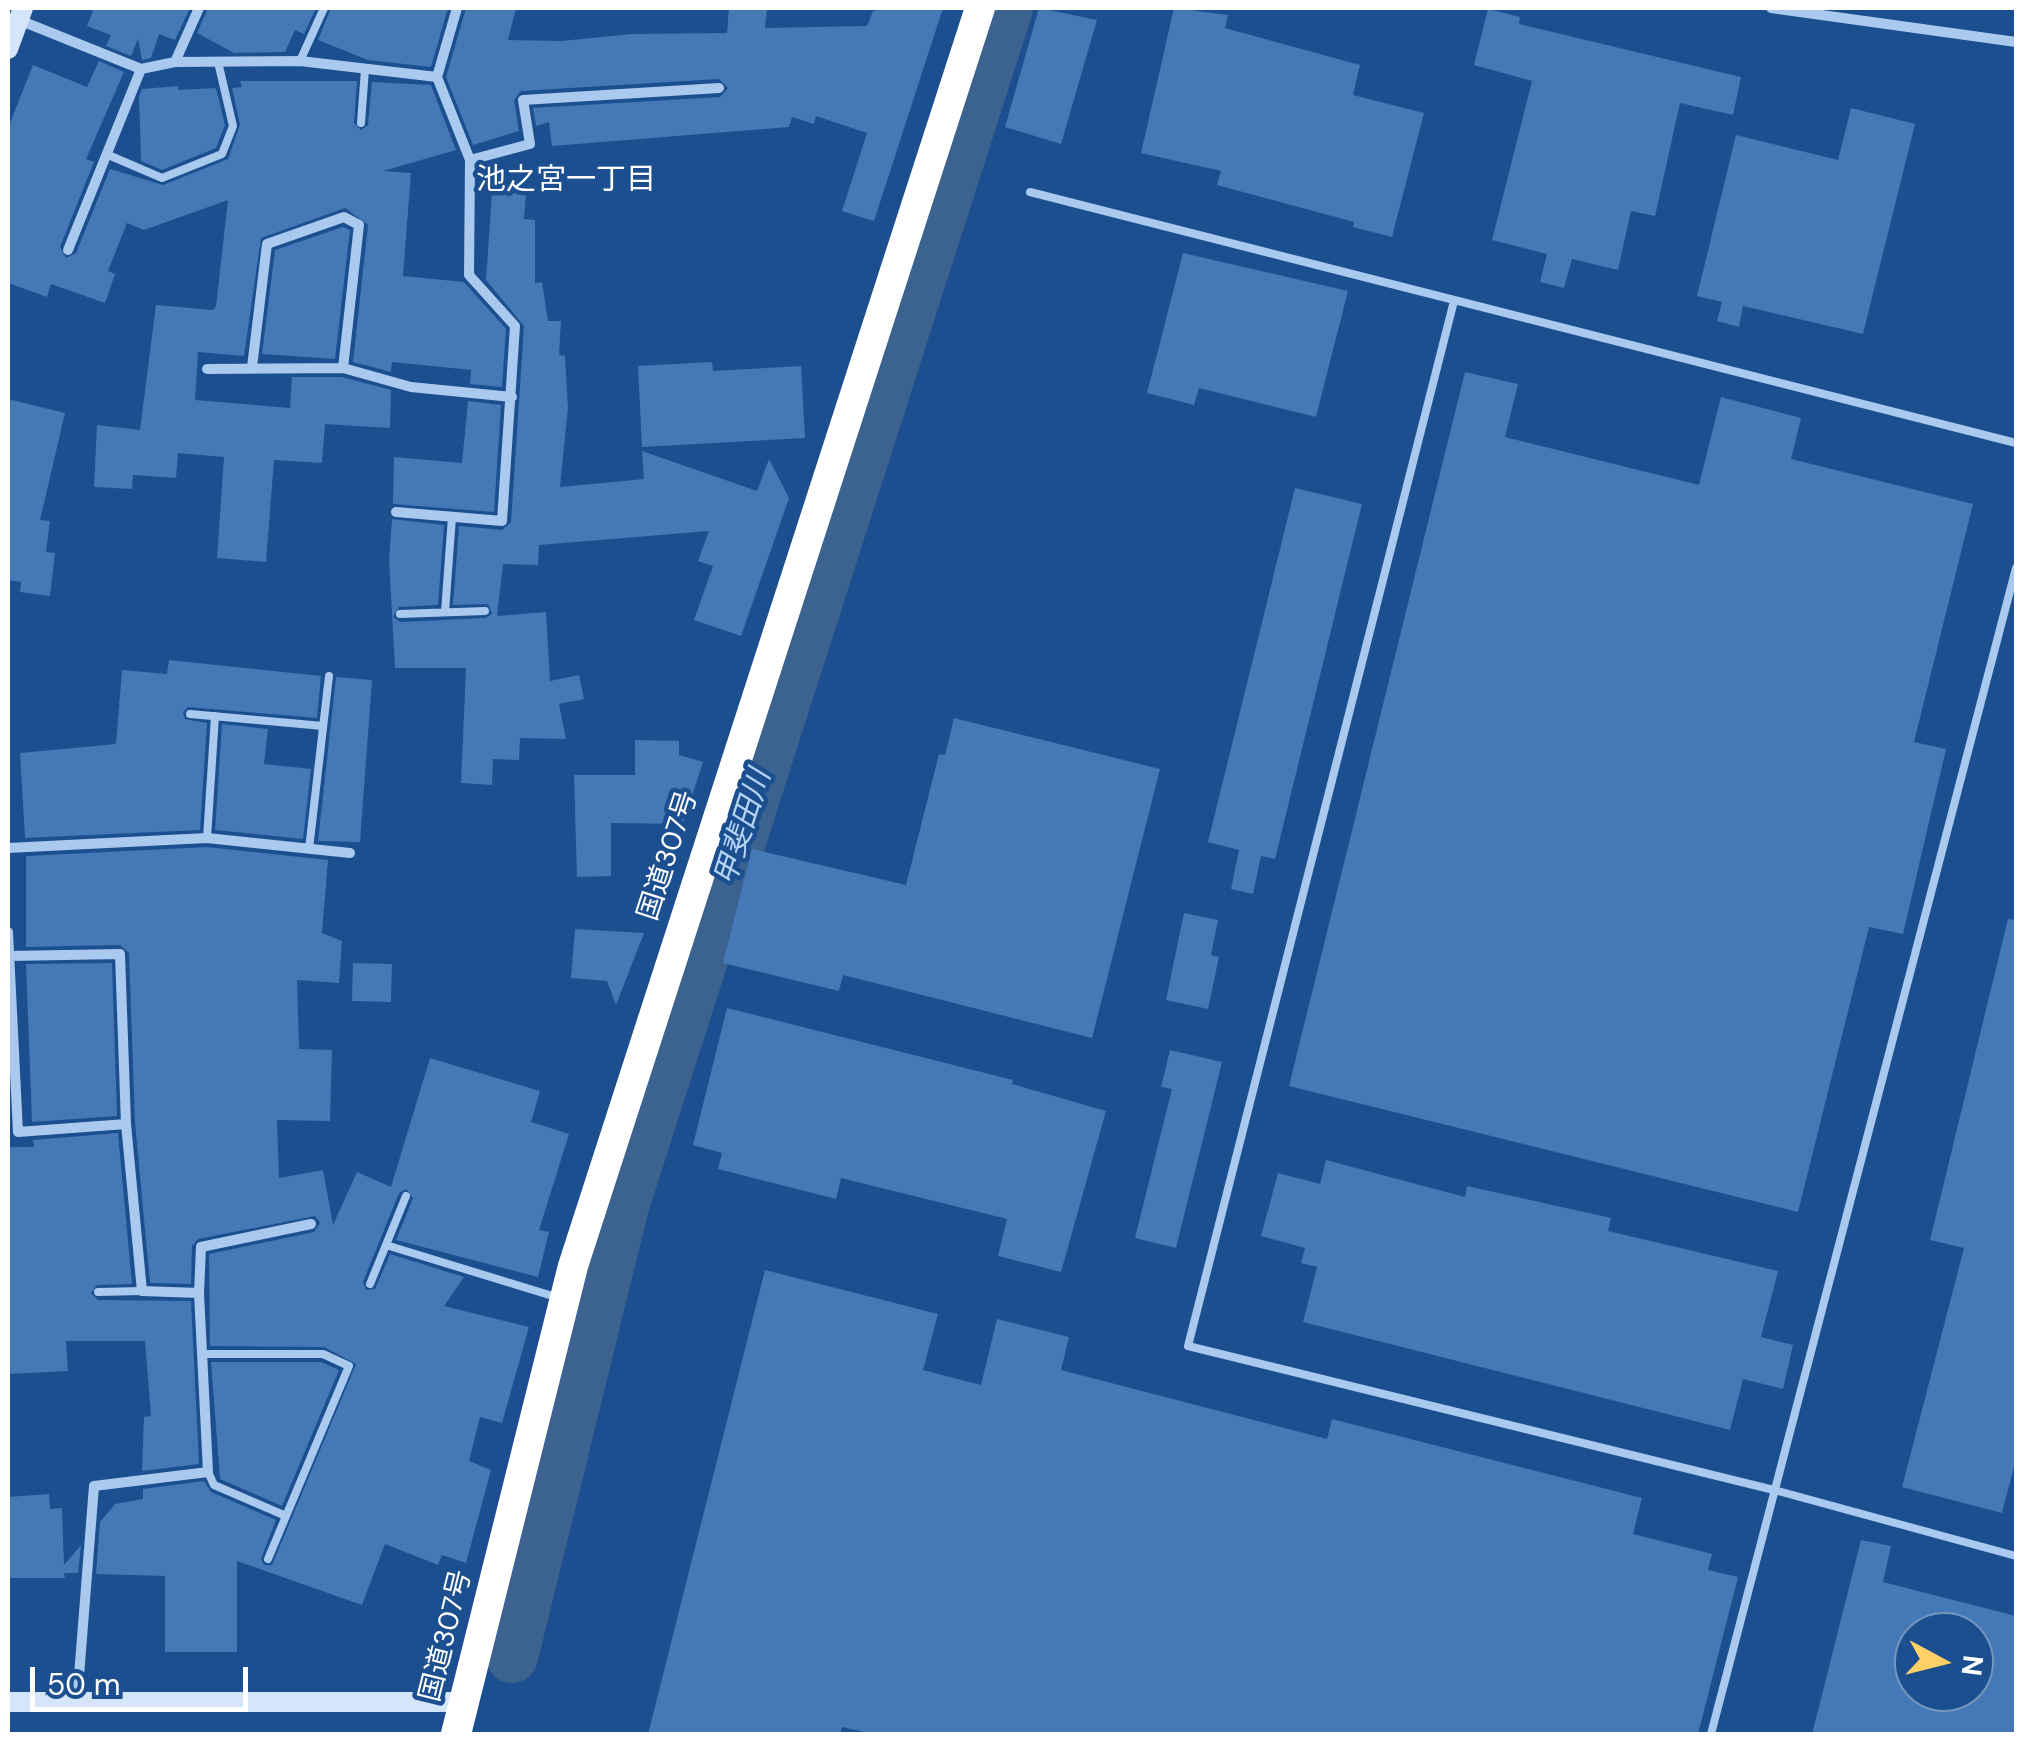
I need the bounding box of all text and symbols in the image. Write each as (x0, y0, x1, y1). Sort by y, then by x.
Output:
district label: 池之宮一丁目 (476, 163, 656, 199)
water label: 甲斐田川 (708, 765, 780, 891)
street label: 国道307号 (632, 787, 706, 925)
street label: 国道307号 (414, 1567, 480, 1705)
north arrow (1894, 1612, 1994, 1712)
scale bar (35, 1647, 252, 1709)
text: N (1953, 1653, 1992, 1678)
text: 50 m (47, 1665, 121, 1704)

